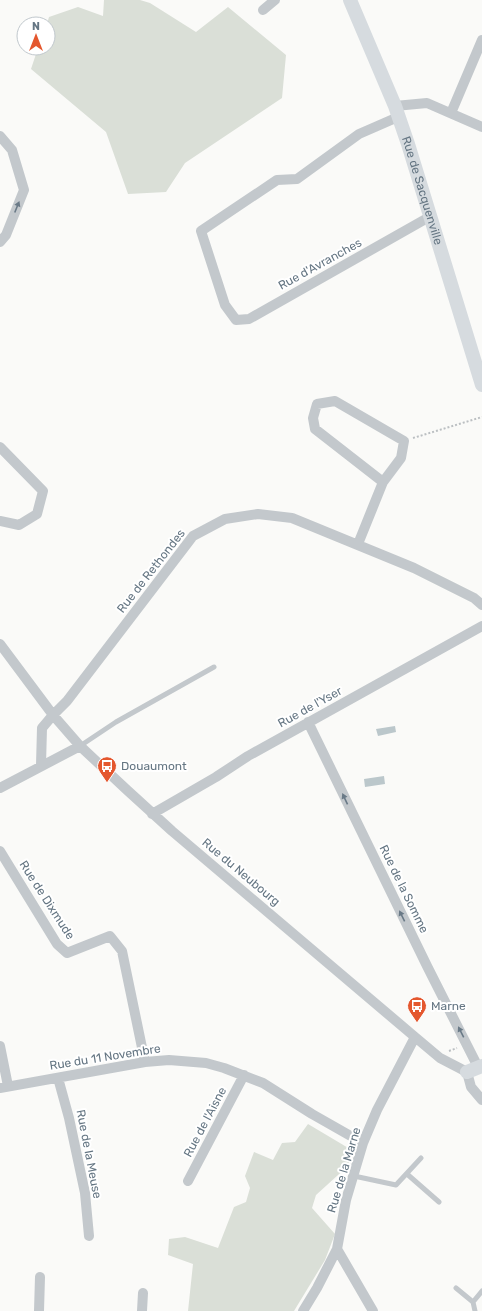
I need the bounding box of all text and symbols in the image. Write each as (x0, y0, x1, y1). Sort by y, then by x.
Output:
north arrow (16, 16, 56, 56)
text: N (32, 20, 40, 33)
street label: Rue de Sacquenville (399, 134, 446, 247)
one-way arrow (14, 201, 20, 212)
street label: Rue d'Avranches (276, 235, 364, 293)
street label: Rue de Rethondes (114, 526, 188, 616)
street label: Rue de l'Yser (275, 683, 345, 730)
bus stop icon: Douaumont (96, 755, 118, 783)
place label: Douaumont (121, 759, 187, 773)
one-way arrow (342, 793, 349, 805)
street label: Rue du Neubourg (199, 835, 283, 909)
street label: Rue de la Somme (377, 843, 432, 936)
street label: Rue de Dixmude (16, 858, 78, 942)
one-way arrow (399, 910, 406, 922)
bus stop icon: Marne (406, 995, 428, 1023)
place label: Marne (431, 999, 466, 1013)
one-way arrow (457, 1026, 464, 1038)
street label: Rue du 11 Novembre (48, 1041, 162, 1073)
street label: Rue de l'Aisne (181, 1084, 229, 1159)
street label: Rue de la Meuse (74, 1108, 105, 1200)
street label: Rue de la Marne (324, 1125, 364, 1214)

